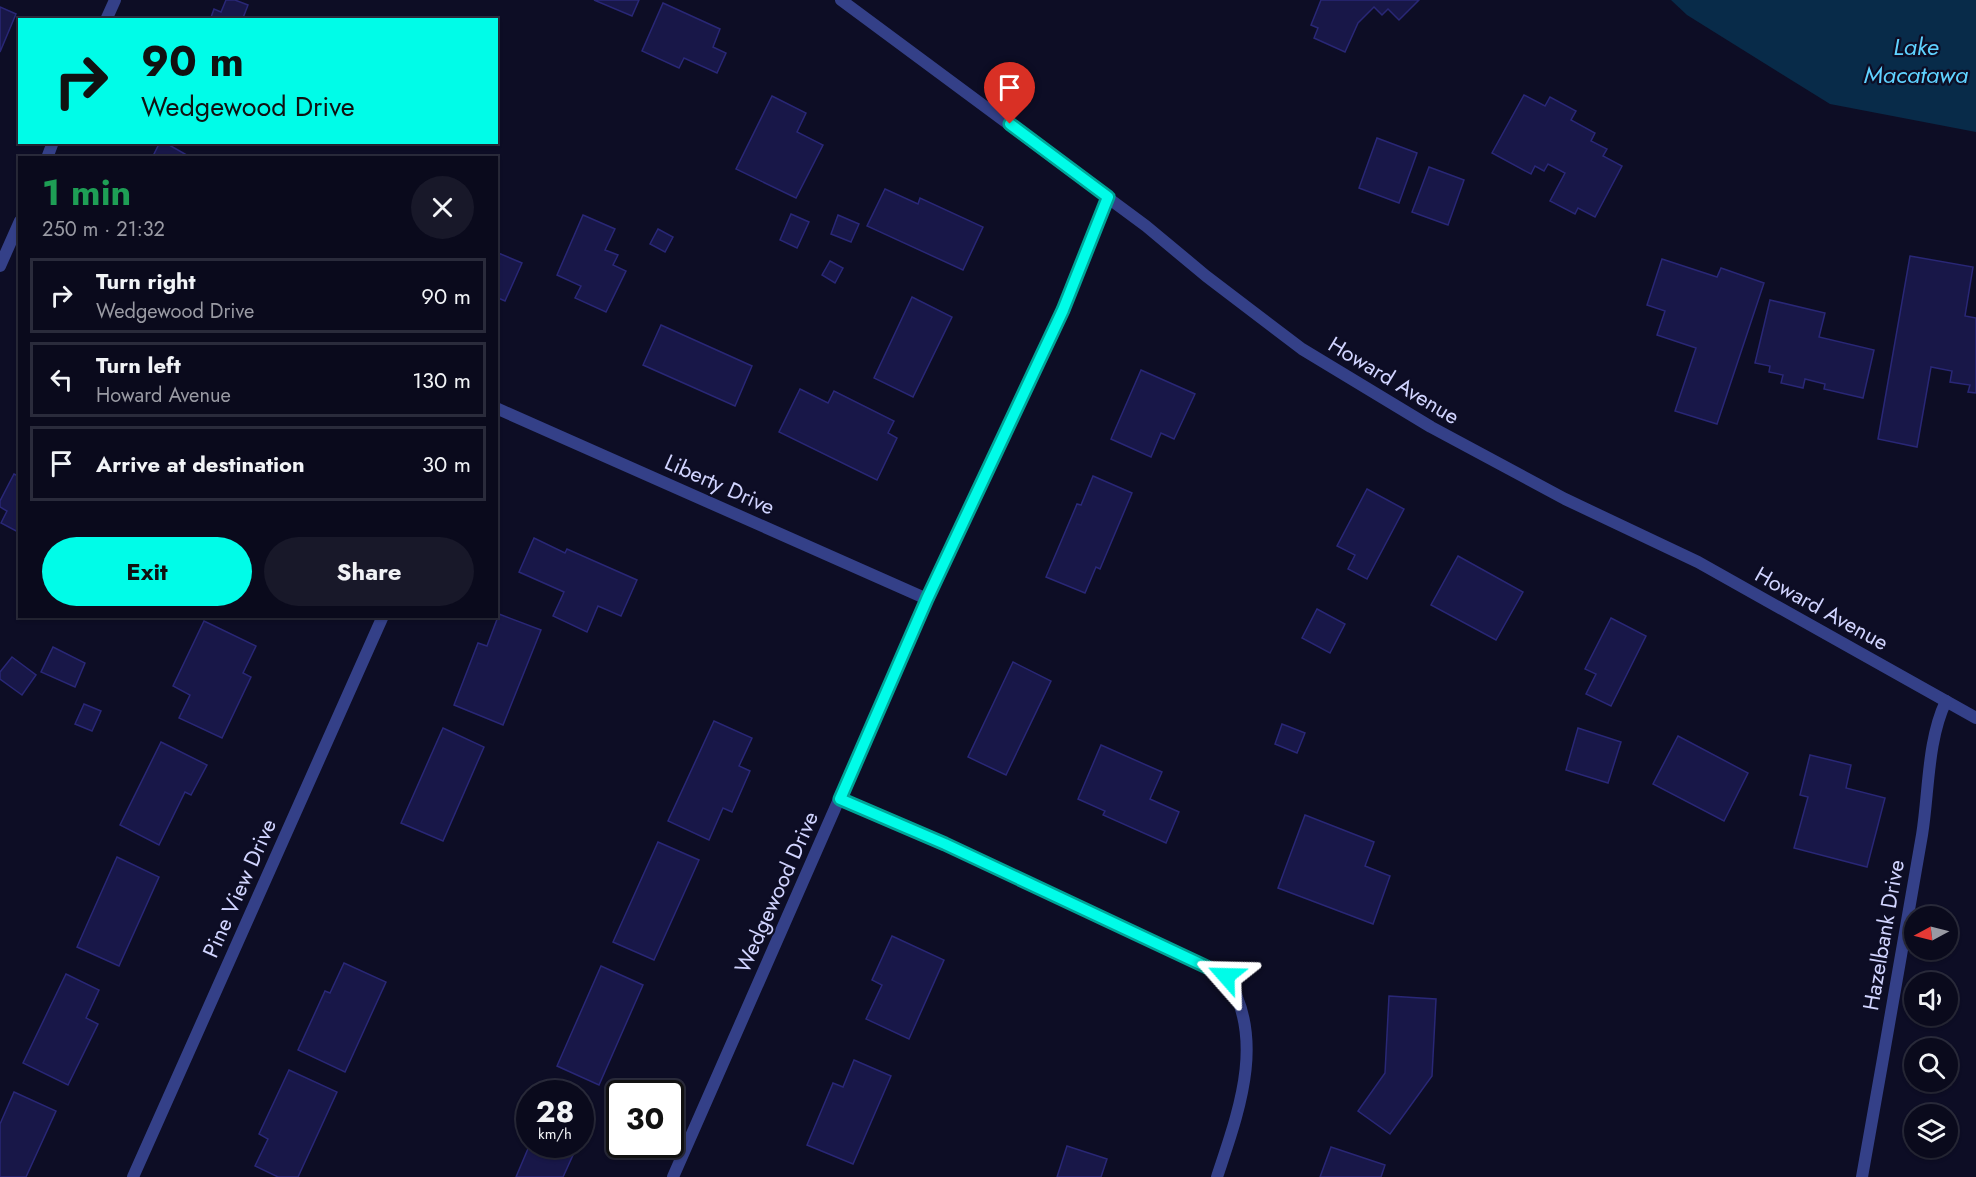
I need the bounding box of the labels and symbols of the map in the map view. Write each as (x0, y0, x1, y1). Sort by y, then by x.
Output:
water label: Lake Macatawa (1864, 29, 1968, 92)
pin (984, 62, 1035, 124)
street label: Howard Avenue (1322, 328, 1466, 432)
street label: Liberty Drive (660, 445, 780, 523)
street label: Howard Avenue (1749, 558, 1895, 658)
street label: Wedgewood Drive (726, 806, 826, 978)
street label: Pine View Drive (194, 813, 284, 963)
street label: Hazelbank Drive (1854, 857, 1912, 1013)
north arrow (1904, 906, 1958, 960)
position arrow (1194, 944, 1258, 1008)
speed limit sign: 30 (606, 1080, 684, 1158)

